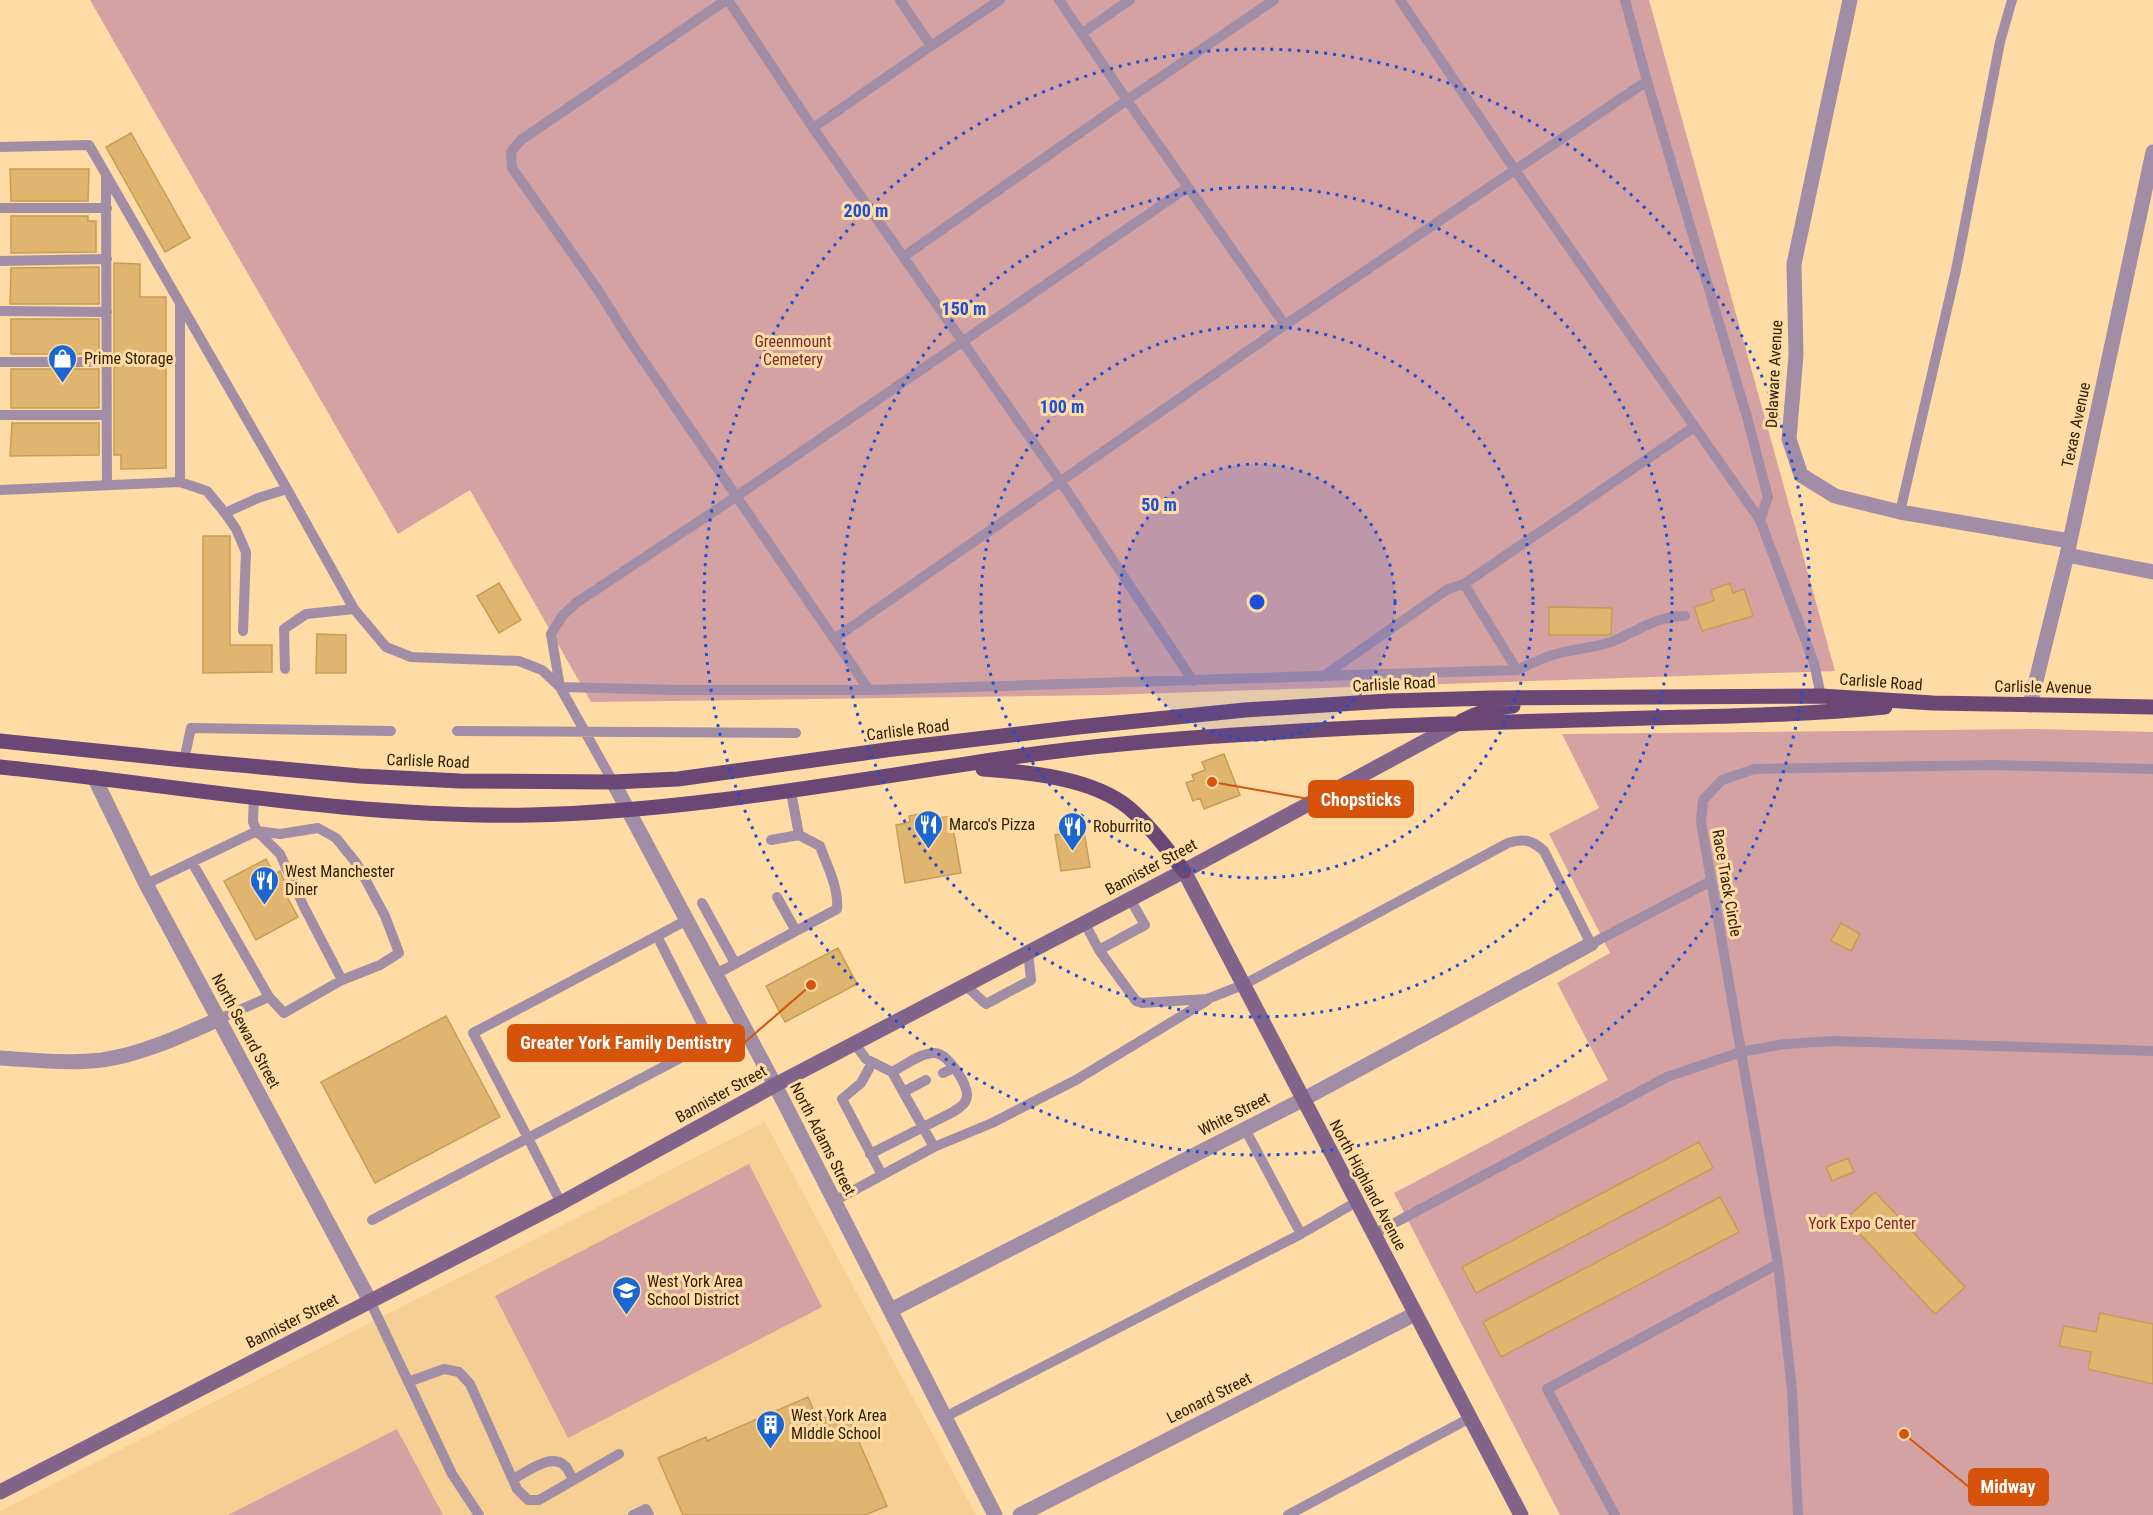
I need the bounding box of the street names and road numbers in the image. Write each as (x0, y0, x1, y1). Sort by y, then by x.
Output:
street label: Delaware Avenue (1762, 320, 1786, 428)
street label: Texas Avenue (2058, 381, 2094, 469)
street label: Carlisle Road (1839, 670, 1923, 694)
street label: Carlisle Road (1352, 672, 1436, 696)
street label: Carlisle Avenue (1994, 677, 2092, 697)
street label: Carlisle Road (866, 715, 950, 745)
street label: Carlisle Road (386, 750, 470, 772)
street label: Race Track Circle (1708, 828, 1746, 938)
street label: Bannister Street (1102, 835, 1200, 899)
street label: North Seward Street (208, 970, 284, 1092)
street label: Bannister Street (672, 1061, 770, 1127)
street label: North Adams Street (786, 1079, 860, 1199)
street label: White Street (1195, 1088, 1273, 1140)
street label: North Highland Avenue (1326, 1116, 1410, 1254)
street label: Bannister Street (243, 1289, 342, 1352)
street label: Leonard Street (1164, 1368, 1255, 1427)

